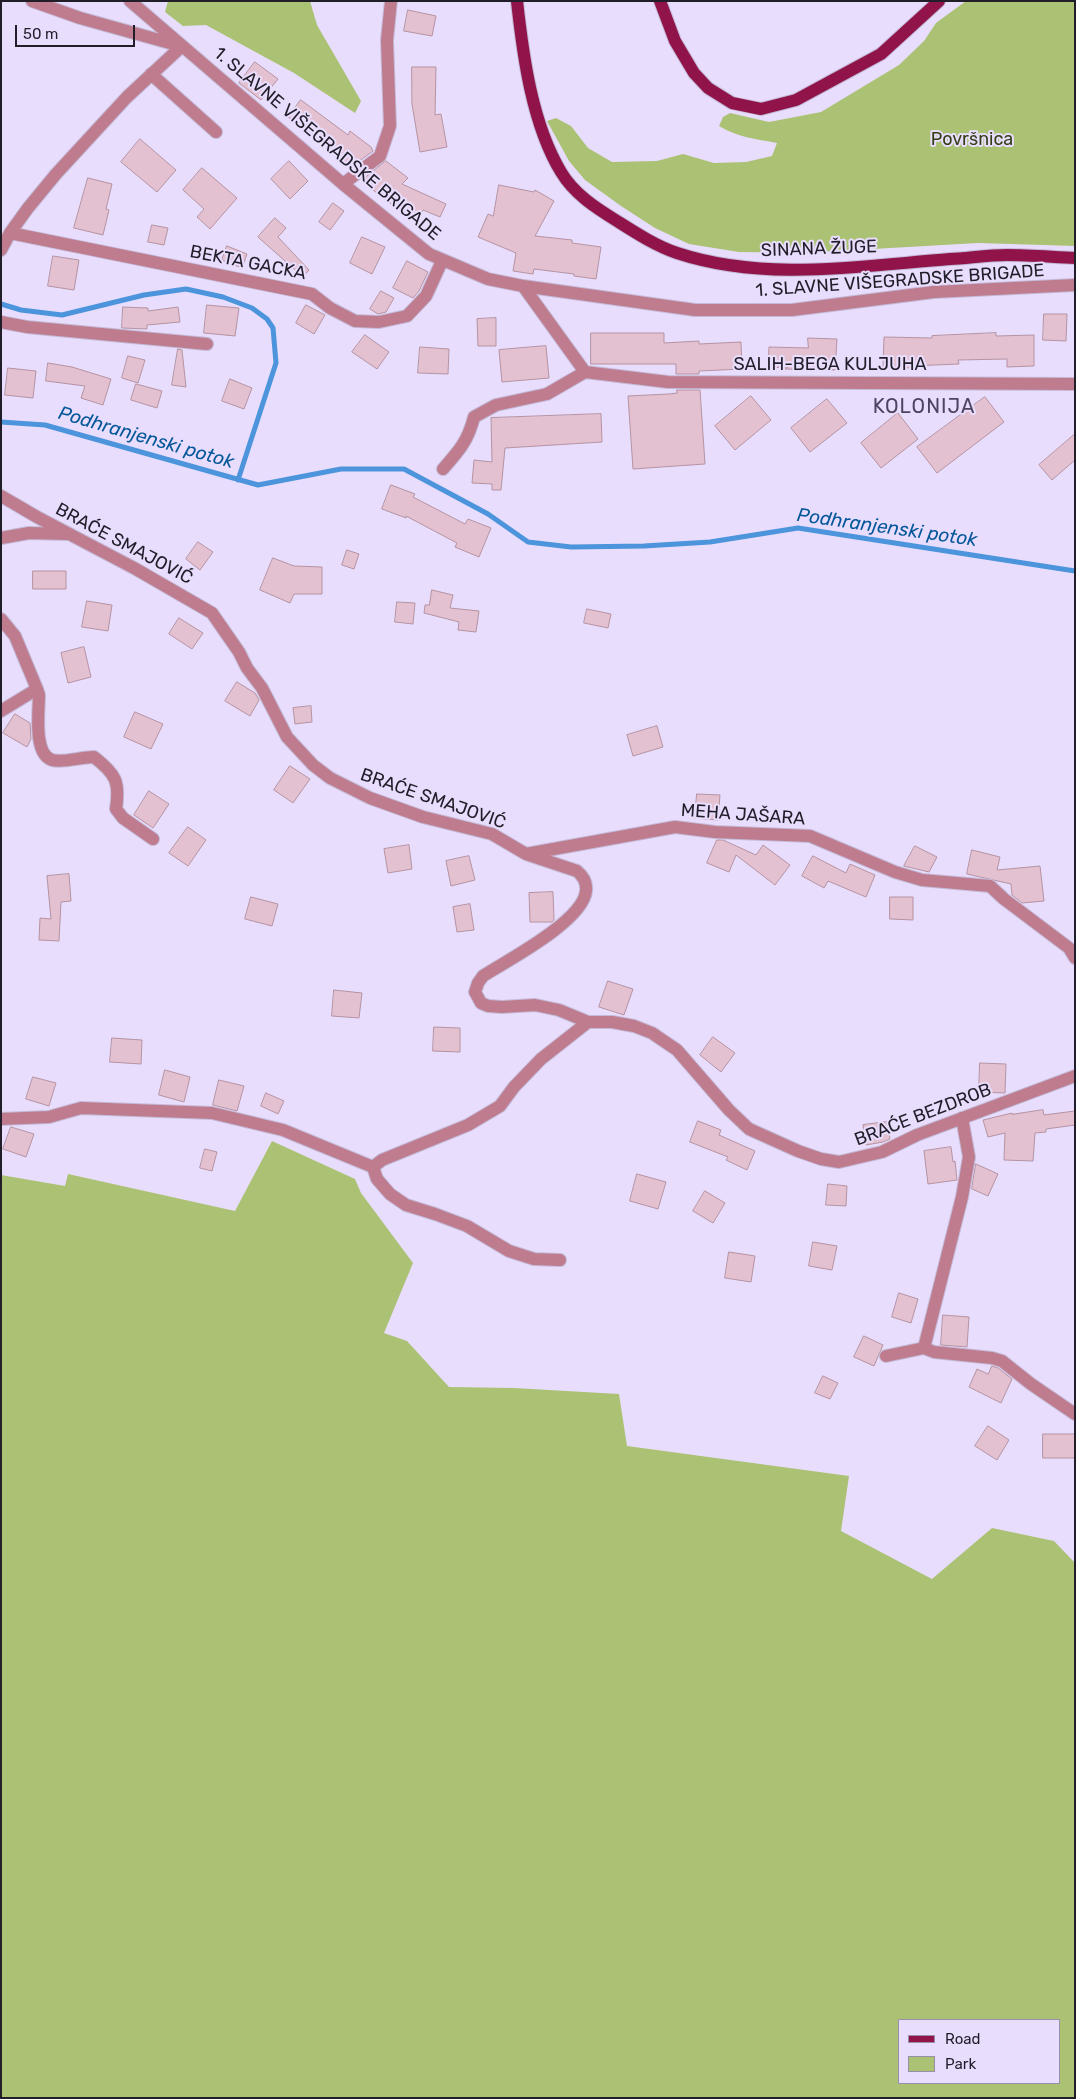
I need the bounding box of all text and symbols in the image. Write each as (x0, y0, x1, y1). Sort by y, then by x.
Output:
scale bar (18, 15, 138, 47)
text: 50 m (23, 25, 58, 43)
street label: 1. SLAVNE VIŠEGRADSKE BRIGADE (209, 43, 445, 245)
park label: Površnica (931, 129, 1013, 151)
street label: SINANA ŽUGE (761, 236, 877, 262)
street label: BEKTA GACKA (188, 241, 308, 285)
street label: 1. SLAVNE VIŠEGRADSKE BRIGADE (755, 260, 1045, 302)
street label: SALIH-BEGA KULJUHA (733, 354, 927, 376)
district label: KOLONIJA (872, 395, 976, 419)
water label: Podhranjenski potok (56, 402, 236, 474)
street label: BRAĆE SMAJOVIĆ (52, 499, 196, 589)
water label: Podhranjenski potok (795, 504, 979, 552)
street label: BRAĆE SMAJOVIĆ (357, 764, 509, 834)
street label: MEHA JAŠARA (680, 800, 806, 830)
street label: BRAĆE BEZDROB (851, 1079, 995, 1151)
legend (898, 2019, 1061, 2084)
text: Road (945, 2030, 981, 2048)
text: Park (945, 2055, 976, 2073)

